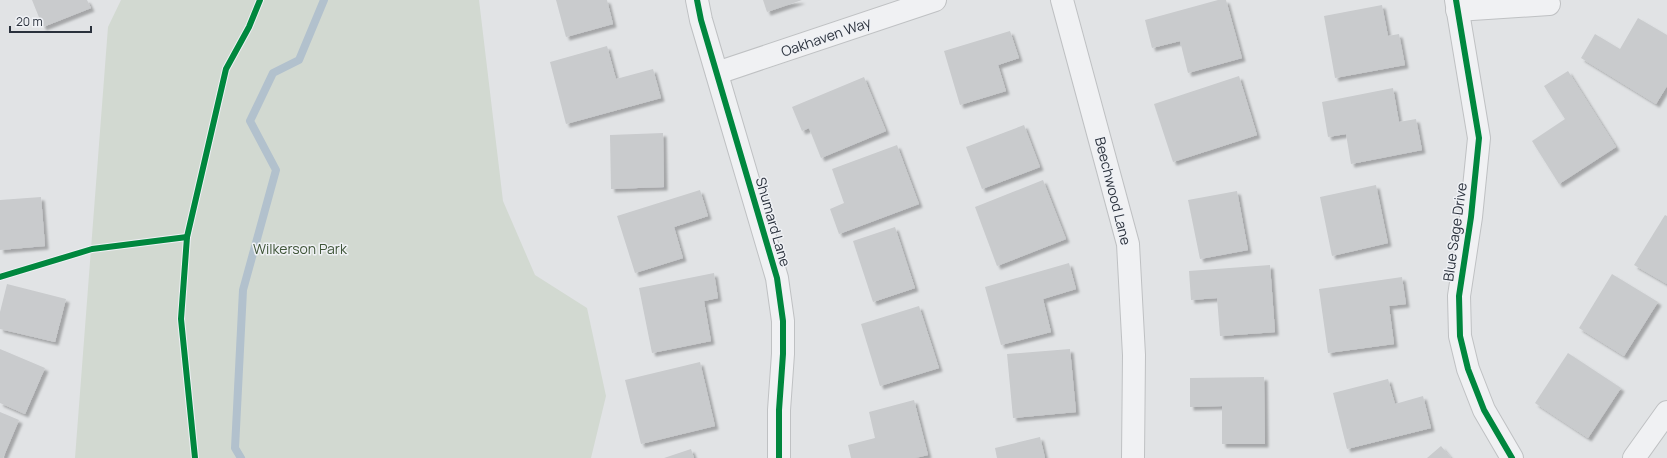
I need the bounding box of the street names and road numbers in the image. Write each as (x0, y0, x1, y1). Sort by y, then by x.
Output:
street label: Oakhaven Way (778, 12, 874, 61)
street label: Beechwood Lane (1091, 135, 1136, 247)
street label: Shumard Lane (752, 175, 795, 269)
street label: Blue Sage Drive (1438, 181, 1471, 283)

